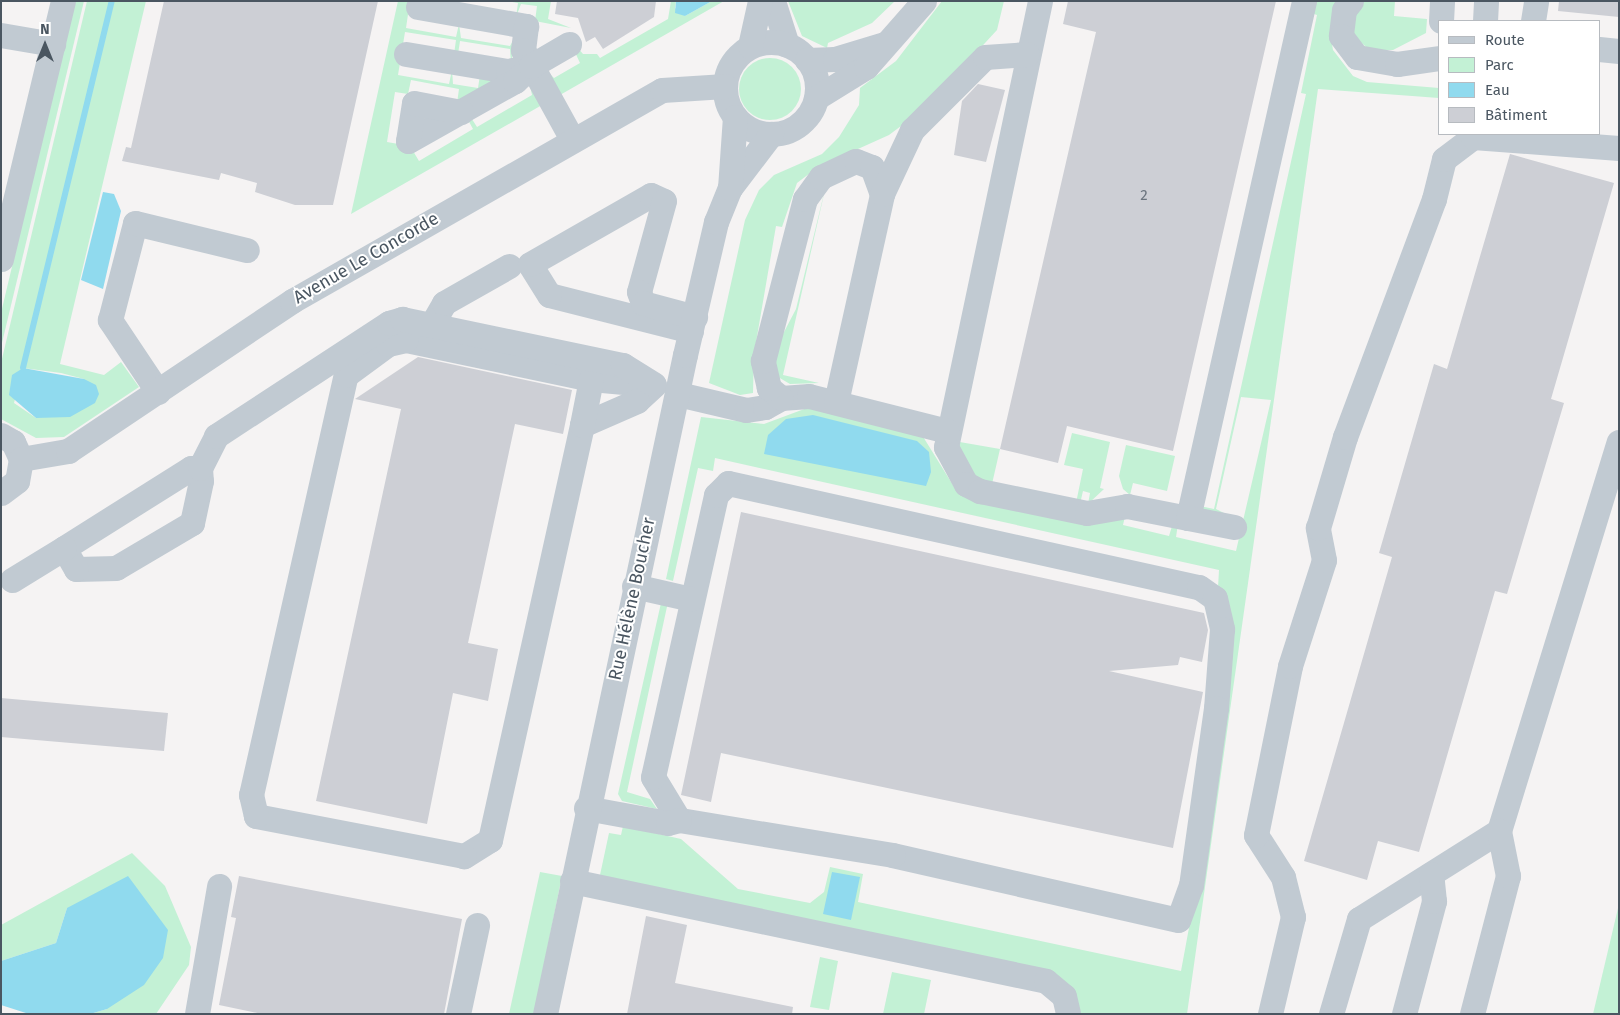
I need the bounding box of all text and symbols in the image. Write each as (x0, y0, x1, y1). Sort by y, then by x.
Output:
north arrow (20, 20, 70, 70)
legend (1438, 20, 1600, 135)
text: N (40, 21, 50, 38)
text: Route (1485, 31, 1525, 49)
text: Parc (1485, 56, 1514, 74)
text: Eau (1485, 81, 1510, 99)
text: Bâtiment (1485, 106, 1547, 124)
house number: 2 (1140, 187, 1148, 205)
street label: Avenue Le Concorde (290, 208, 442, 308)
street label: Rue Hélène Boucher (604, 516, 660, 682)

